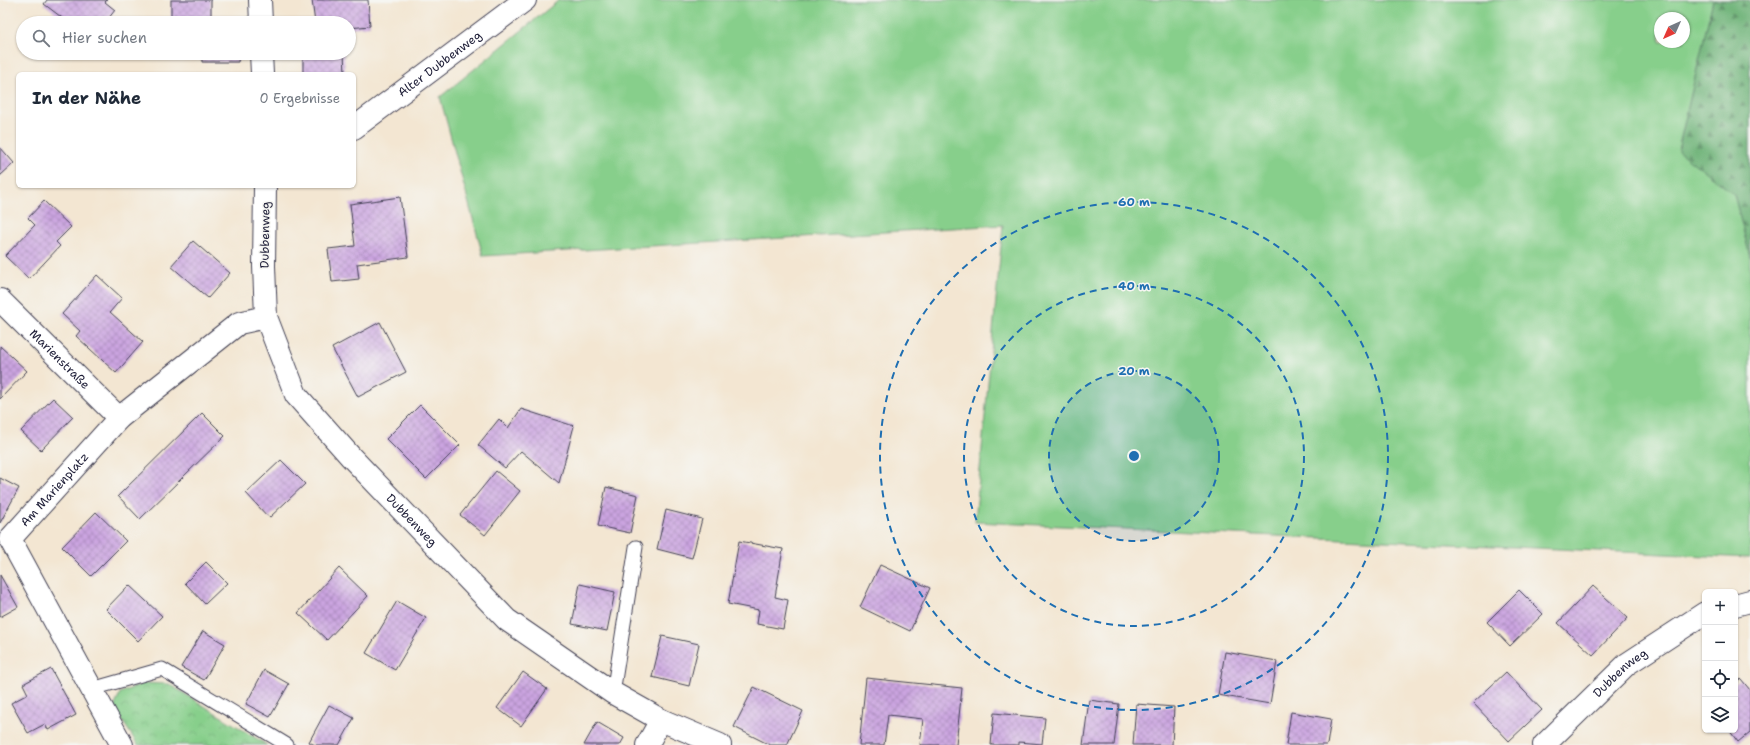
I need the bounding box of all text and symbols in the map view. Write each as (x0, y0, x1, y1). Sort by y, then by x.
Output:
north arrow (1654, 12, 1690, 48)
search box (16, 16, 356, 60)
icon: search (30, 27, 52, 49)
street label: Alter Dubbenweg (395, 27, 485, 100)
text: Hier suchen (62, 28, 147, 48)
text: In der Nähe (32, 87, 141, 109)
text: 0 Ergebnisse (260, 90, 340, 107)
text: 60 m (1118, 194, 1150, 210)
street label: Dubbenweg (256, 201, 274, 269)
text: 40 m (1118, 278, 1150, 294)
street label: Marienstraße (26, 326, 94, 393)
text: 20 m (1118, 363, 1150, 379)
street label: Am Marienplatz (17, 449, 92, 530)
centre of rings (1127, 449, 1141, 463)
street label: Dubbenweg (383, 490, 440, 550)
map controls (1702, 589, 1738, 733)
button: + (1702, 589, 1738, 625)
button: − (1702, 625, 1738, 661)
street label: Dubbenweg (1590, 645, 1650, 701)
button: locate (1702, 661, 1738, 697)
button: layers (1702, 697, 1738, 733)

